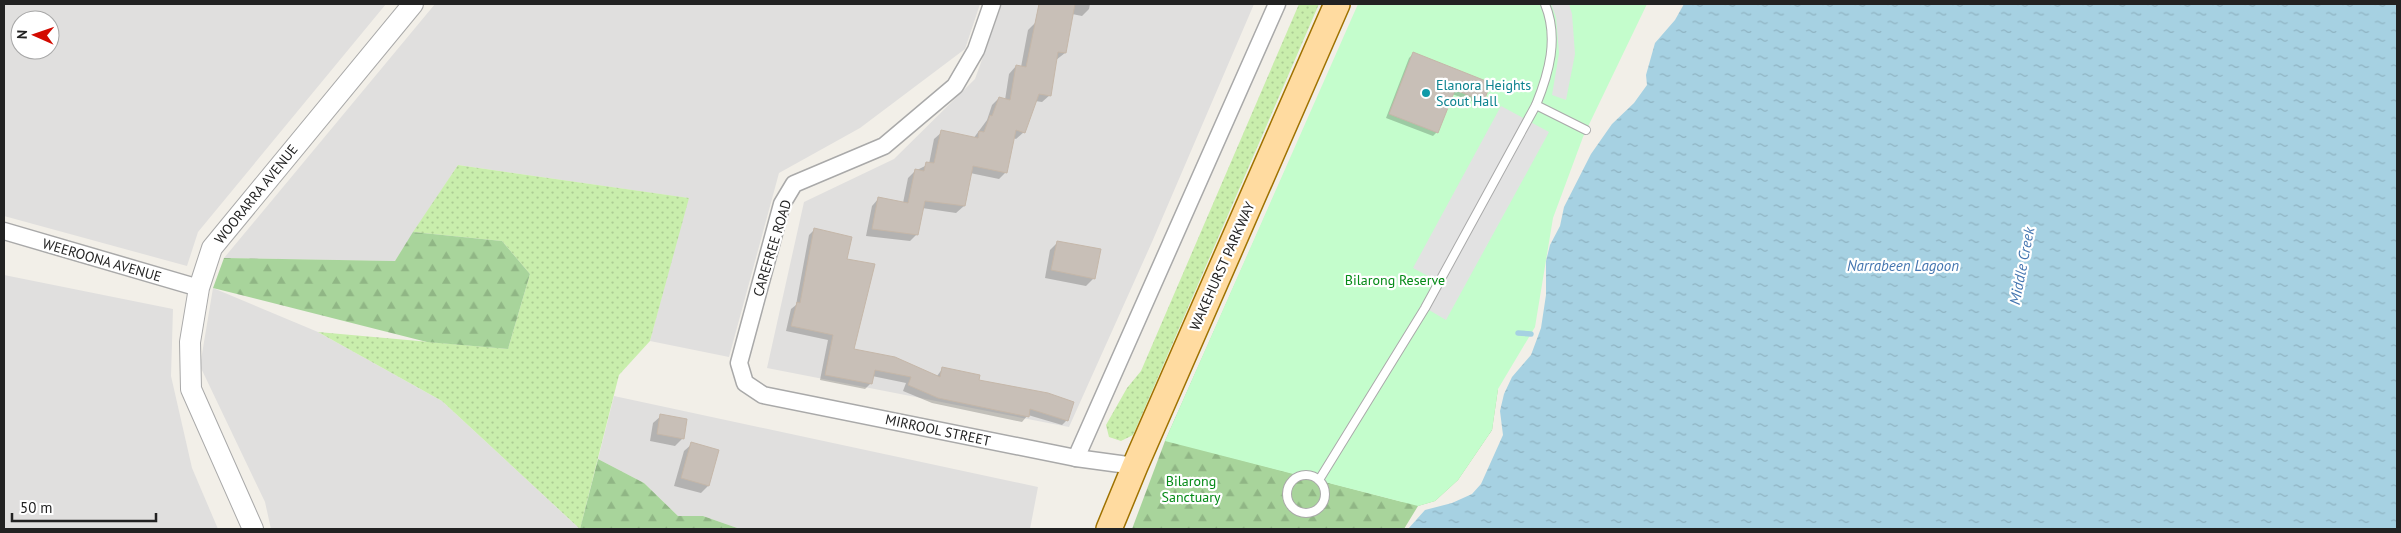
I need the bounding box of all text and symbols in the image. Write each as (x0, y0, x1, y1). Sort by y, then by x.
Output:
north arrow (10, 10, 60, 60)
text: N (13, 30, 31, 39)
place label: Elanora Heights Scout Hall (1436, 76, 1531, 110)
marker: Elanora Heights Scout Hall (1420, 87, 1432, 99)
street label: WOORARRA AVENUE (210, 141, 302, 247)
street label: CAREFREE ROAD (749, 197, 795, 299)
street label: WAKEHURST PARKWAY (1186, 199, 1259, 333)
water label: Middle Creek (2005, 224, 2039, 306)
street label: WEEROONA AVENUE (40, 234, 164, 286)
water label: Narrabeen Lagoon (1847, 256, 1959, 275)
park label: Bilarong Reserve (1345, 271, 1445, 289)
street label: MIRROOL STREET (884, 410, 992, 450)
park label: Bilarong Sanctuary (1162, 472, 1221, 506)
scale bar (12, 490, 156, 522)
text: 50 m (20, 498, 53, 517)

